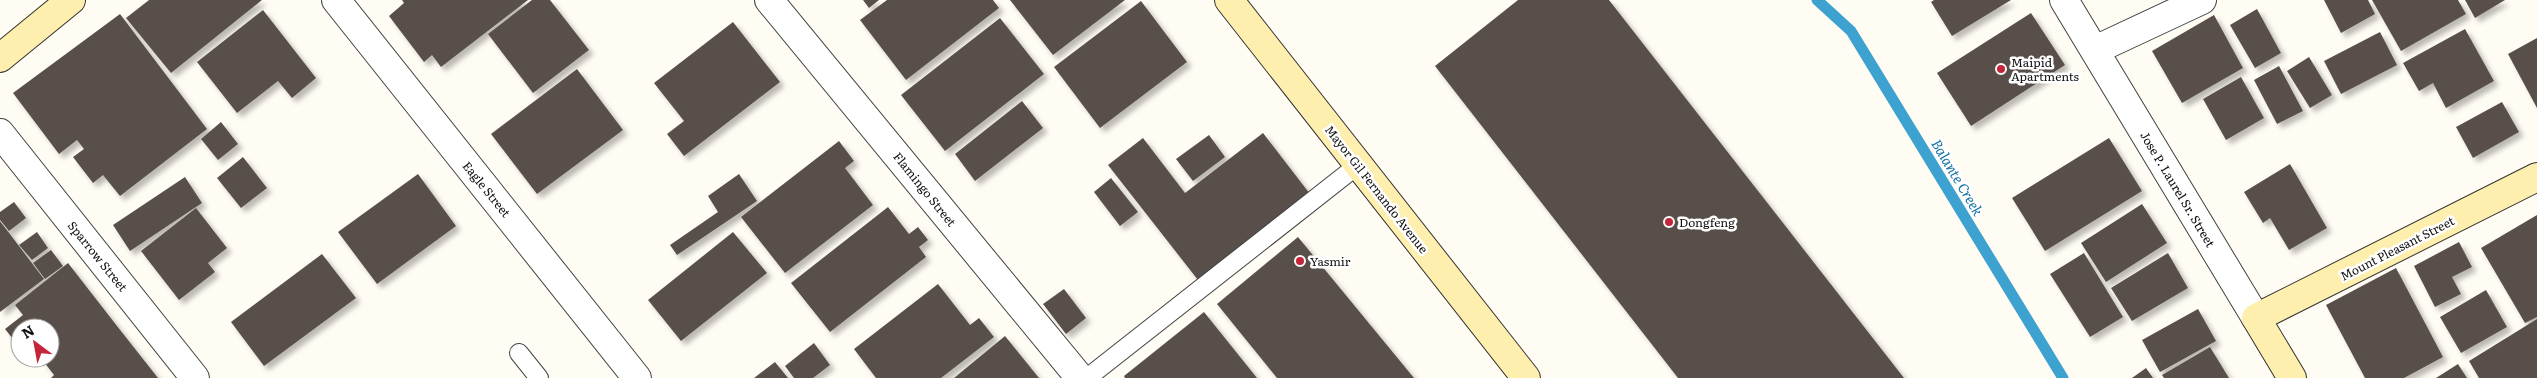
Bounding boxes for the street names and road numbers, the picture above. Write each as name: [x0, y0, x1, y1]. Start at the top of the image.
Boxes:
street label: Mayor Gil Fernando Avenue: [1321, 121, 1433, 257]
street label: Jose P. Laurel Sr. Street: [2136, 128, 2220, 250]
street label: Flamingo Street: [889, 148, 961, 230]
street label: Eagle Street: [459, 157, 515, 221]
street label: Mount Pleasant Street: [2337, 211, 2457, 285]
street label: Sparrow Street: [64, 217, 132, 295]

